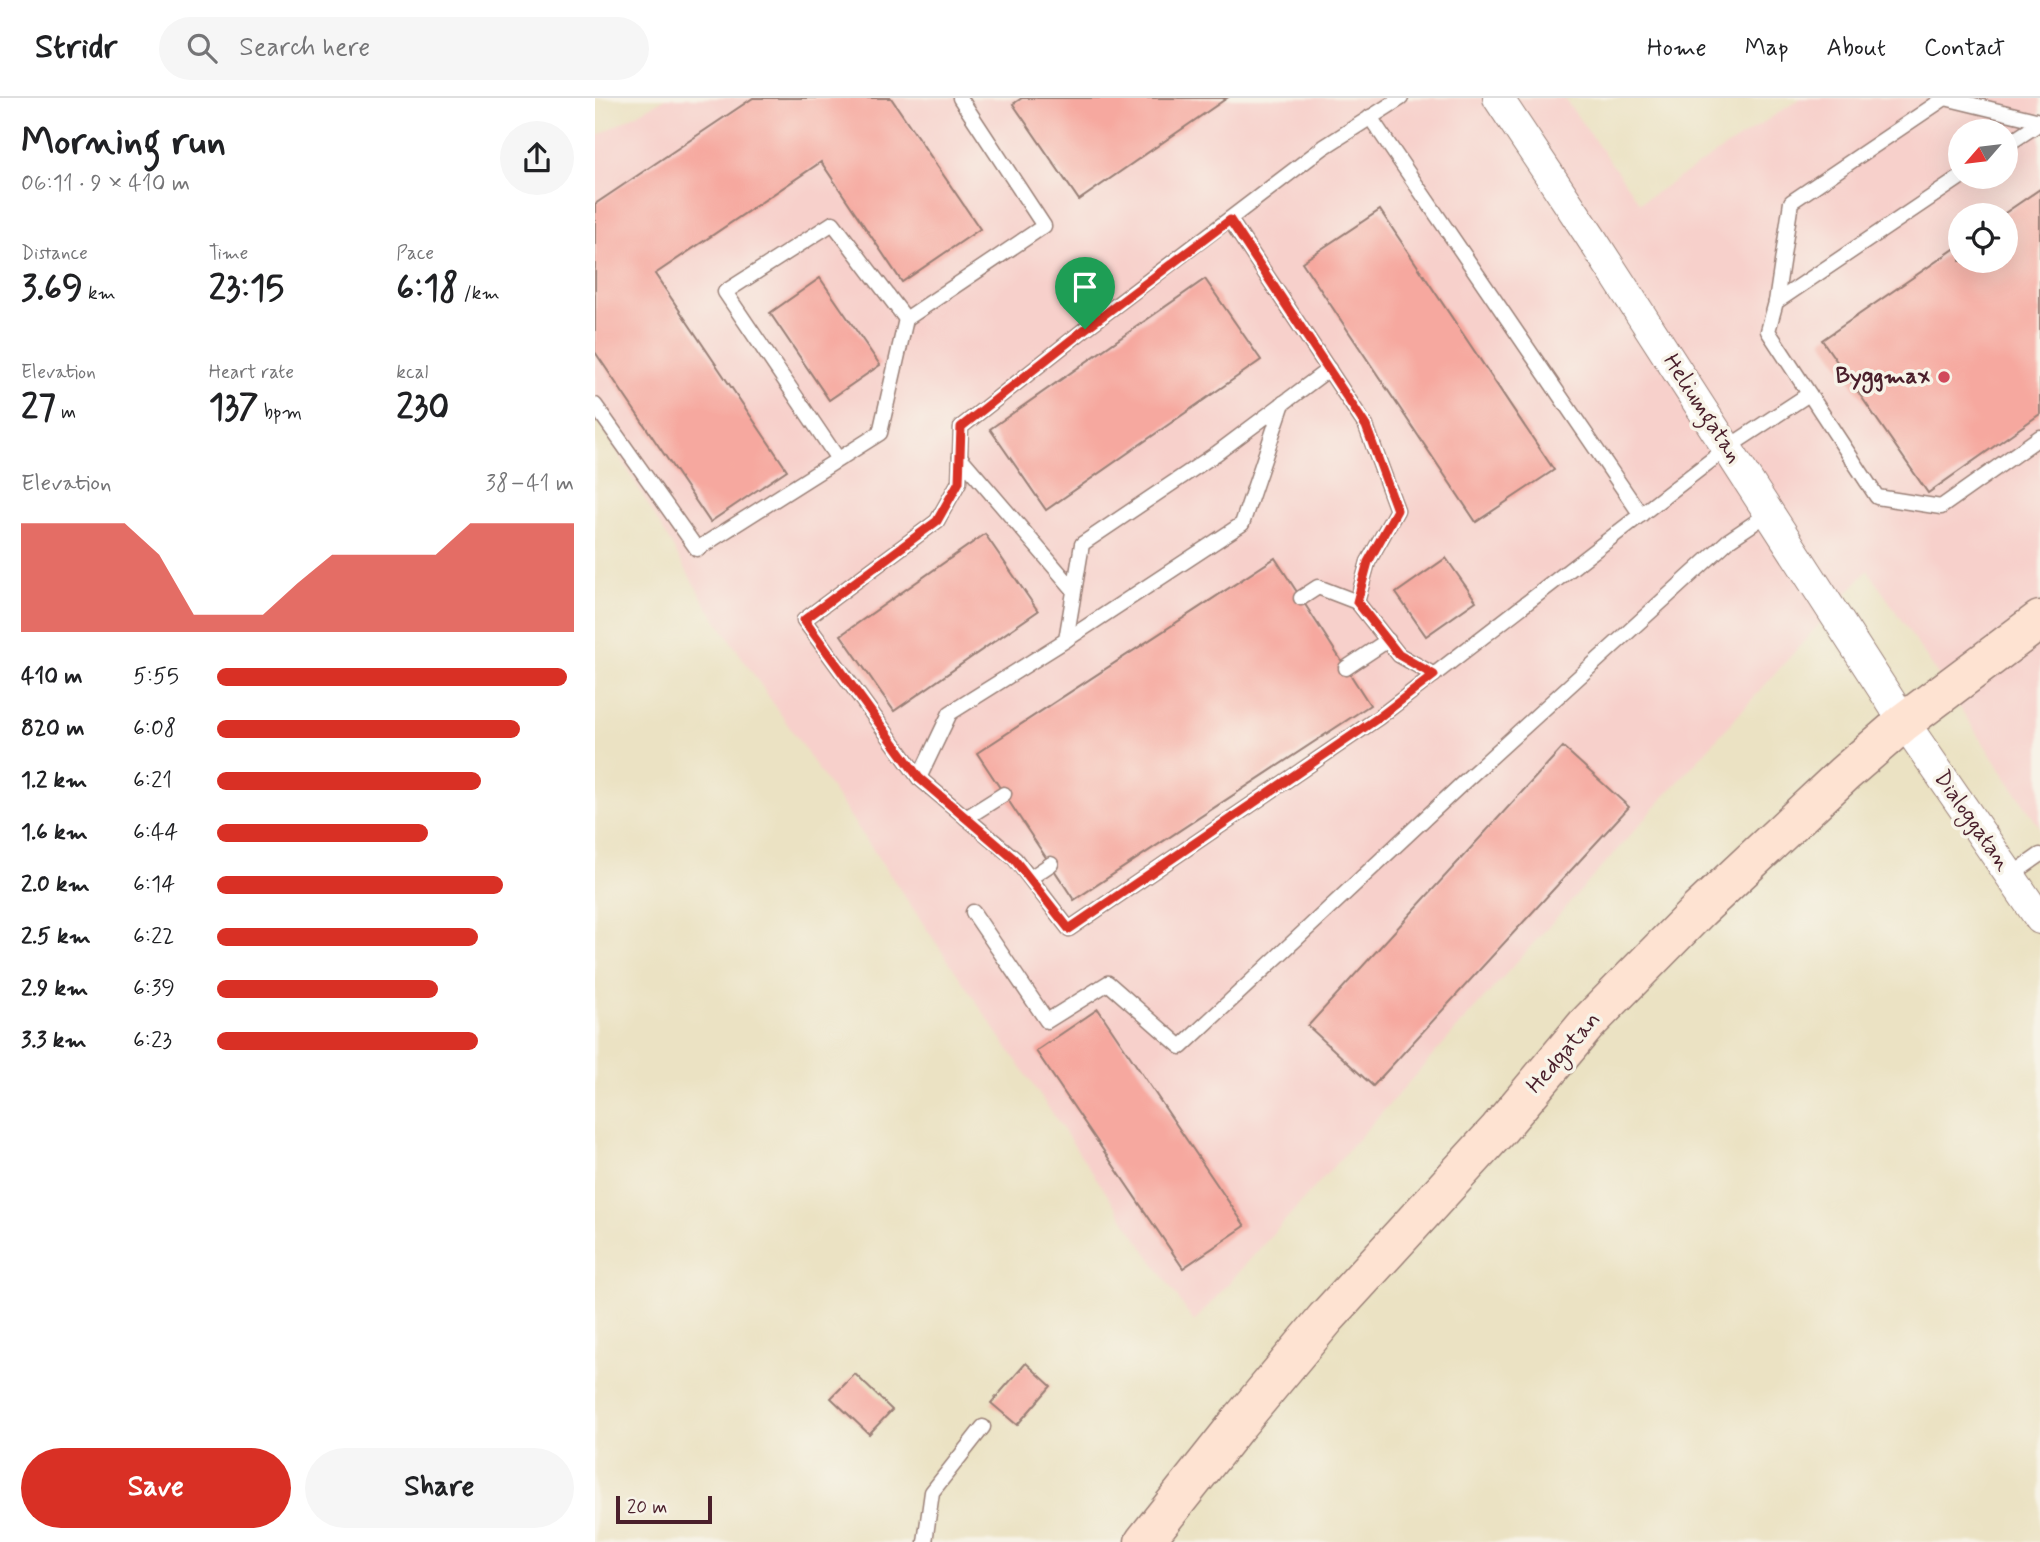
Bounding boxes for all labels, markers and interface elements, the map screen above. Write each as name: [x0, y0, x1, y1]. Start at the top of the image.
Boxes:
search box: [159, 17, 649, 80]
text: Stridr: [35, 26, 117, 70]
icon: search: [183, 29, 221, 67]
text: Search here: [239, 31, 370, 65]
text: Home: [1647, 33, 1707, 64]
text: Map: [1745, 33, 1789, 64]
text: About: [1827, 33, 1886, 64]
text: Contact: [1924, 33, 2005, 64]
text: Morning run: [21, 118, 226, 167]
north arrow: [1948, 119, 2018, 189]
map controls: [1948, 119, 2018, 273]
button: share: [500, 121, 574, 195]
text: 06:11 · 9 × 410 m: [21, 169, 190, 199]
button: locate: [1948, 203, 2018, 273]
text: Distance: [21, 241, 88, 266]
text: Time: [209, 241, 248, 266]
text: Pace: [396, 241, 434, 266]
pin: [1055, 257, 1115, 329]
text: 3.69: [21, 266, 83, 312]
text: 23:15: [209, 266, 284, 312]
text: 6:18: [396, 266, 458, 312]
icon: arrive: [1066, 268, 1104, 306]
text: km: [83, 281, 116, 306]
text: /km: [458, 281, 500, 306]
street label: Heliumgatan: [1654, 349, 1749, 471]
text: Elevation: [21, 360, 96, 385]
text: Heart rate: [209, 360, 294, 385]
text: kcal: [396, 360, 428, 385]
place label: Byggmax: [1835, 362, 1930, 394]
marker: Byggmax: [1936, 369, 1952, 385]
text: 27: [21, 385, 56, 431]
text: 137: [209, 385, 259, 431]
text: 230: [396, 385, 449, 431]
text: m: [56, 400, 76, 425]
text: bpm: [259, 400, 302, 425]
text: Elevation: [21, 469, 112, 499]
text: 38–41 m: [485, 469, 574, 499]
text: 410 m: [21, 662, 83, 692]
text: 5:55: [133, 662, 179, 692]
text: 820 m: [21, 714, 84, 744]
text: 6:08: [133, 714, 176, 744]
street label: Dialoggatan: [1925, 765, 2018, 878]
text: 1.2 km: [21, 766, 87, 796]
text: 6:21: [133, 766, 172, 796]
text: 1.6 km: [21, 818, 88, 848]
text: 6:44: [133, 818, 178, 848]
text: 2.0 km: [21, 870, 90, 900]
text: 6:14: [133, 870, 175, 900]
text: 2.5 km: [21, 922, 91, 952]
text: 6:22: [133, 922, 174, 952]
text: 2.9 km: [21, 974, 88, 1004]
text: 6:39: [133, 974, 175, 1004]
street label: Hedgatan: [1520, 1006, 1609, 1102]
text: 3.3 km: [21, 1026, 86, 1056]
text: 6:23: [133, 1026, 172, 1056]
button: Save: [21, 1448, 291, 1528]
button: Share: [305, 1448, 574, 1528]
scale bar: [616, 1493, 712, 1525]
text: 20 m: [627, 1495, 667, 1520]

